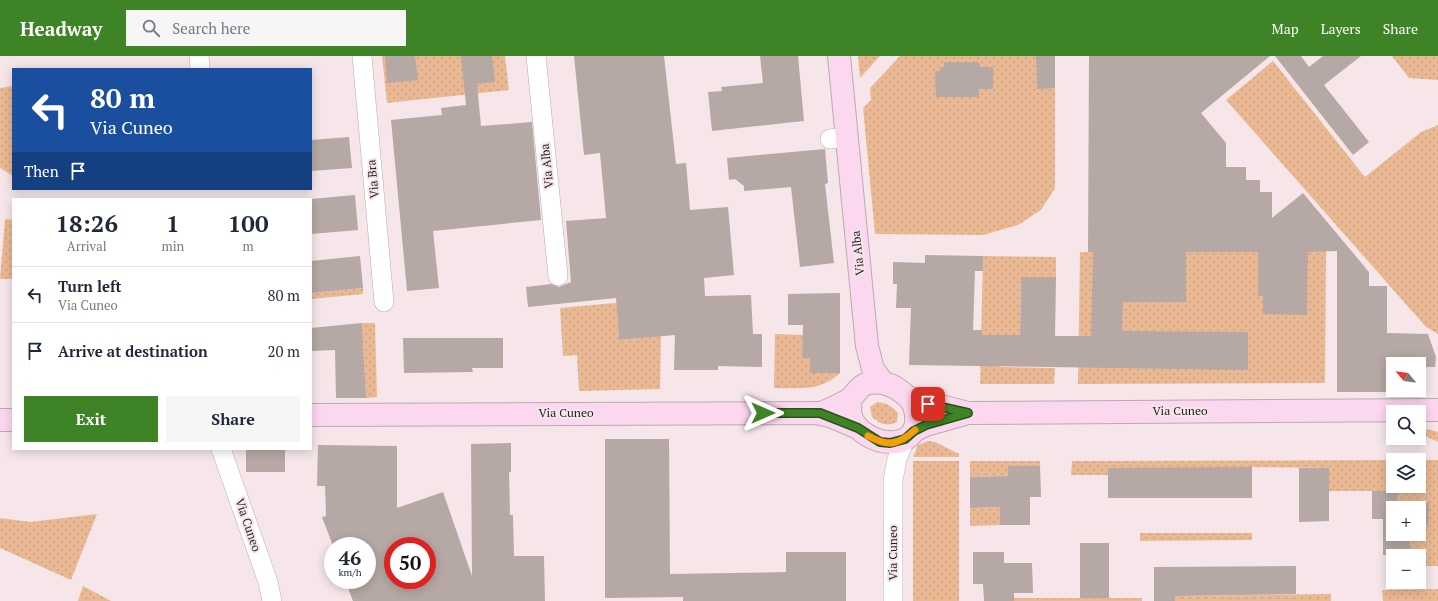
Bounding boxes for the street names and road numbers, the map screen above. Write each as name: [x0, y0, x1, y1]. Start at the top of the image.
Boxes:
street label: Via Alba: [537, 143, 556, 189]
street label: Via Bra: [363, 159, 382, 199]
street label: Via Alba: [848, 230, 867, 276]
street label: Via Cuneo: [1152, 403, 1208, 418]
street label: Via Cuneo: [538, 405, 594, 420]
street label: Via Cuneo: [232, 496, 265, 554]
street label: Via Cuneo: [885, 525, 900, 581]

